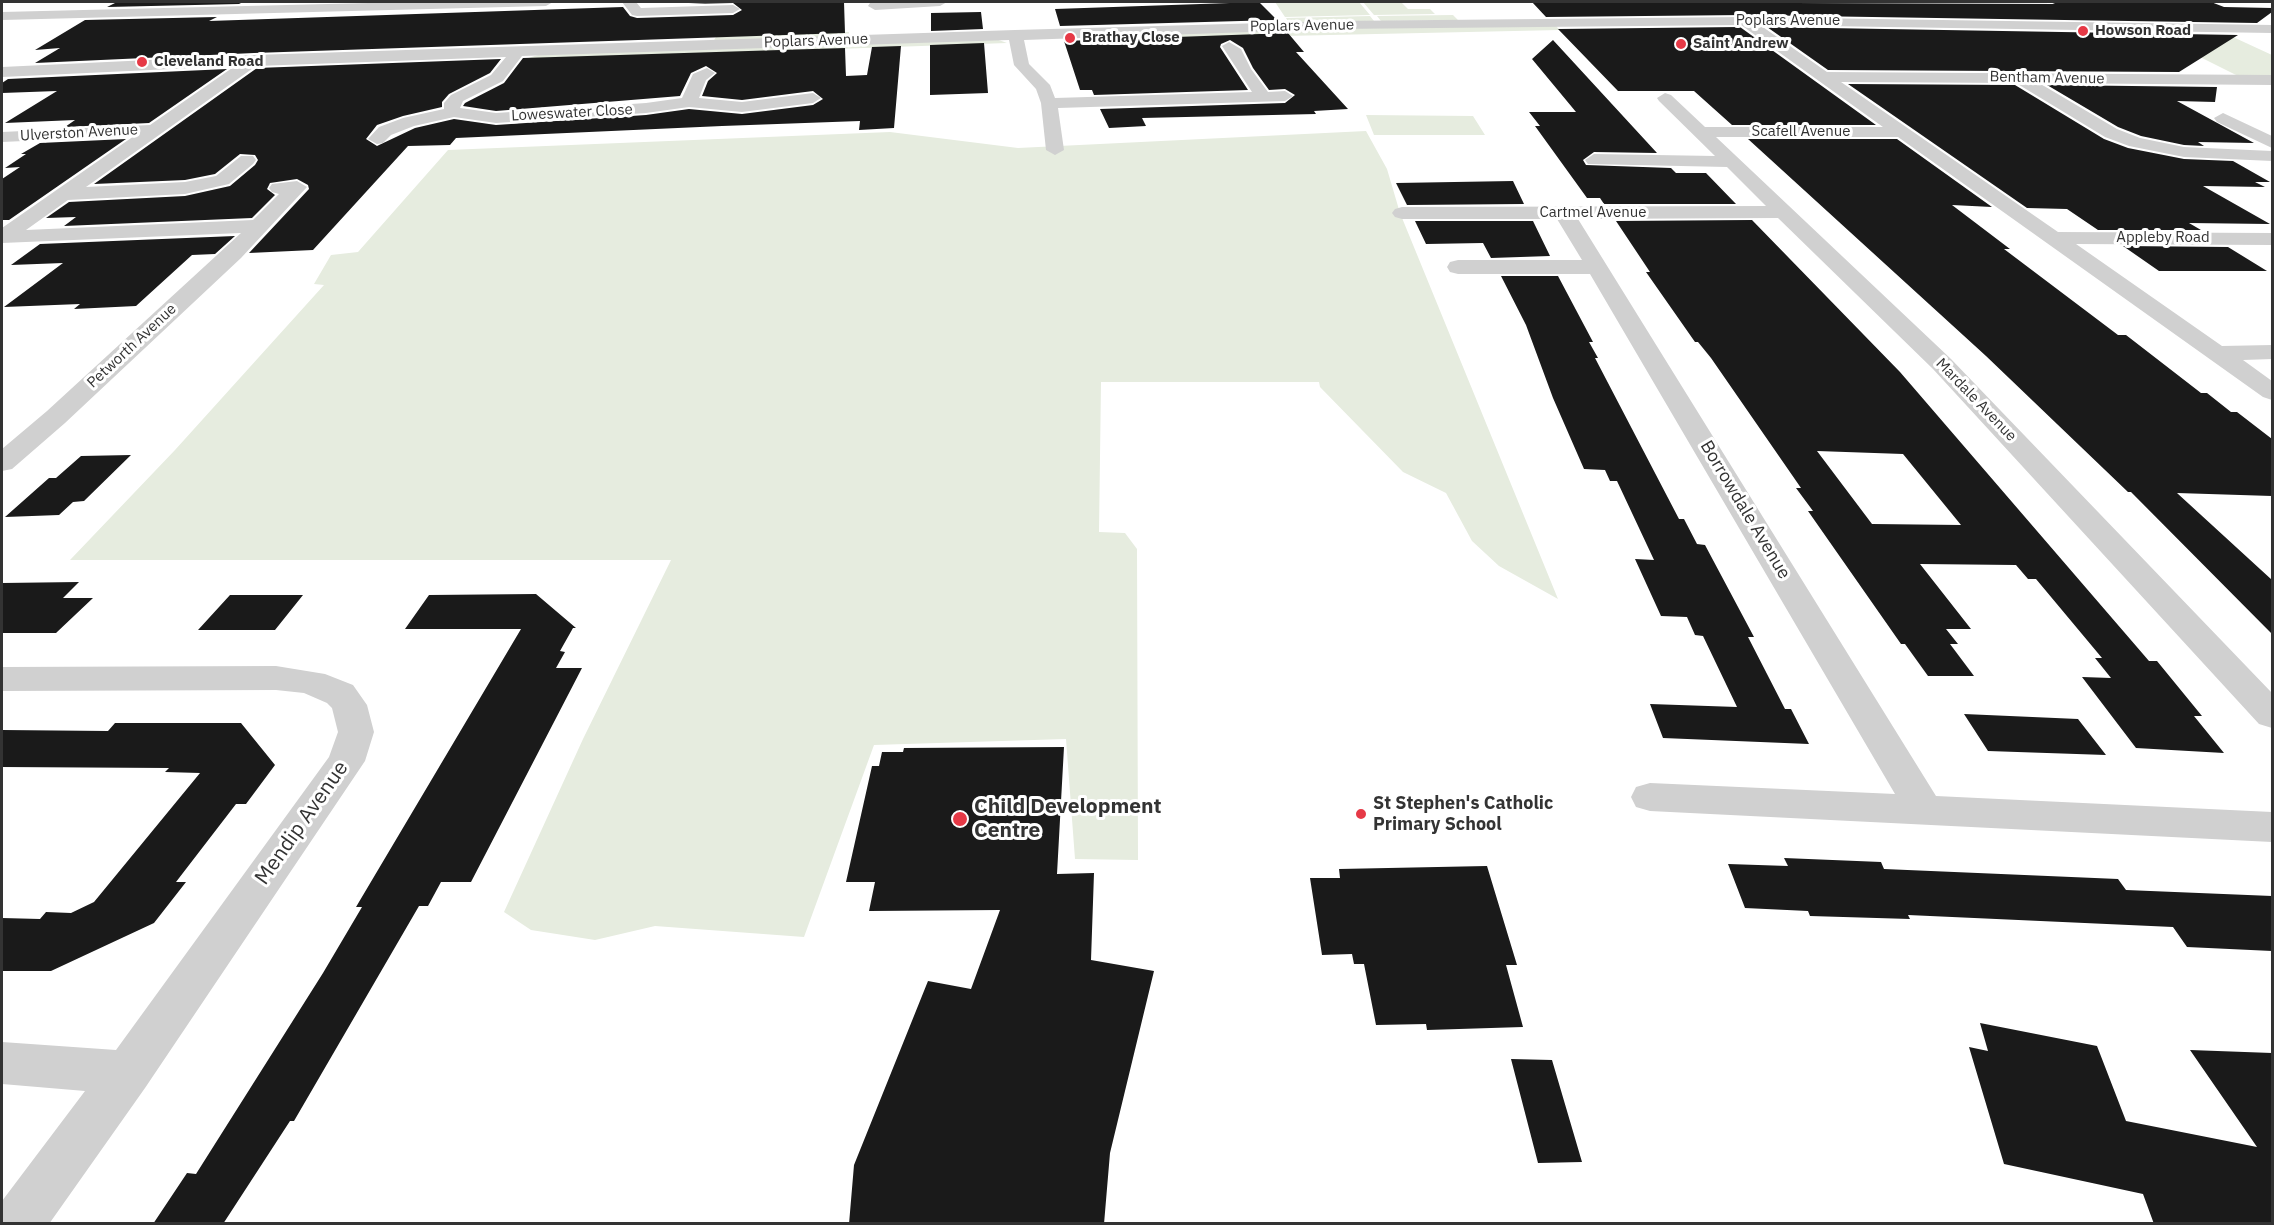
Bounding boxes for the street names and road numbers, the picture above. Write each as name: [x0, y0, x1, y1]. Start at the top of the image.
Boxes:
street label: Poplars Avenue: [1736, 12, 1840, 30]
street label: Poplars Avenue: [1250, 16, 1354, 36]
street label: Poplars Avenue: [764, 30, 868, 52]
street label: Bentham Avenue: [1989, 68, 2105, 88]
street label: Loweswater Close: [511, 101, 633, 125]
street label: Ulverston Avenue: [20, 121, 138, 145]
street label: Scafell Avenue: [1751, 123, 1851, 141]
street label: Cartmel Avenue: [1539, 204, 1647, 222]
street label: Appleby Road: [2116, 229, 2210, 247]
street label: Petworth Avenue: [84, 300, 180, 392]
street label: Mardale Avenue: [1932, 355, 2020, 445]
street label: Borrowdale Avenue: [1695, 437, 1795, 583]
street label: Mendip Avenue: [250, 756, 354, 890]

